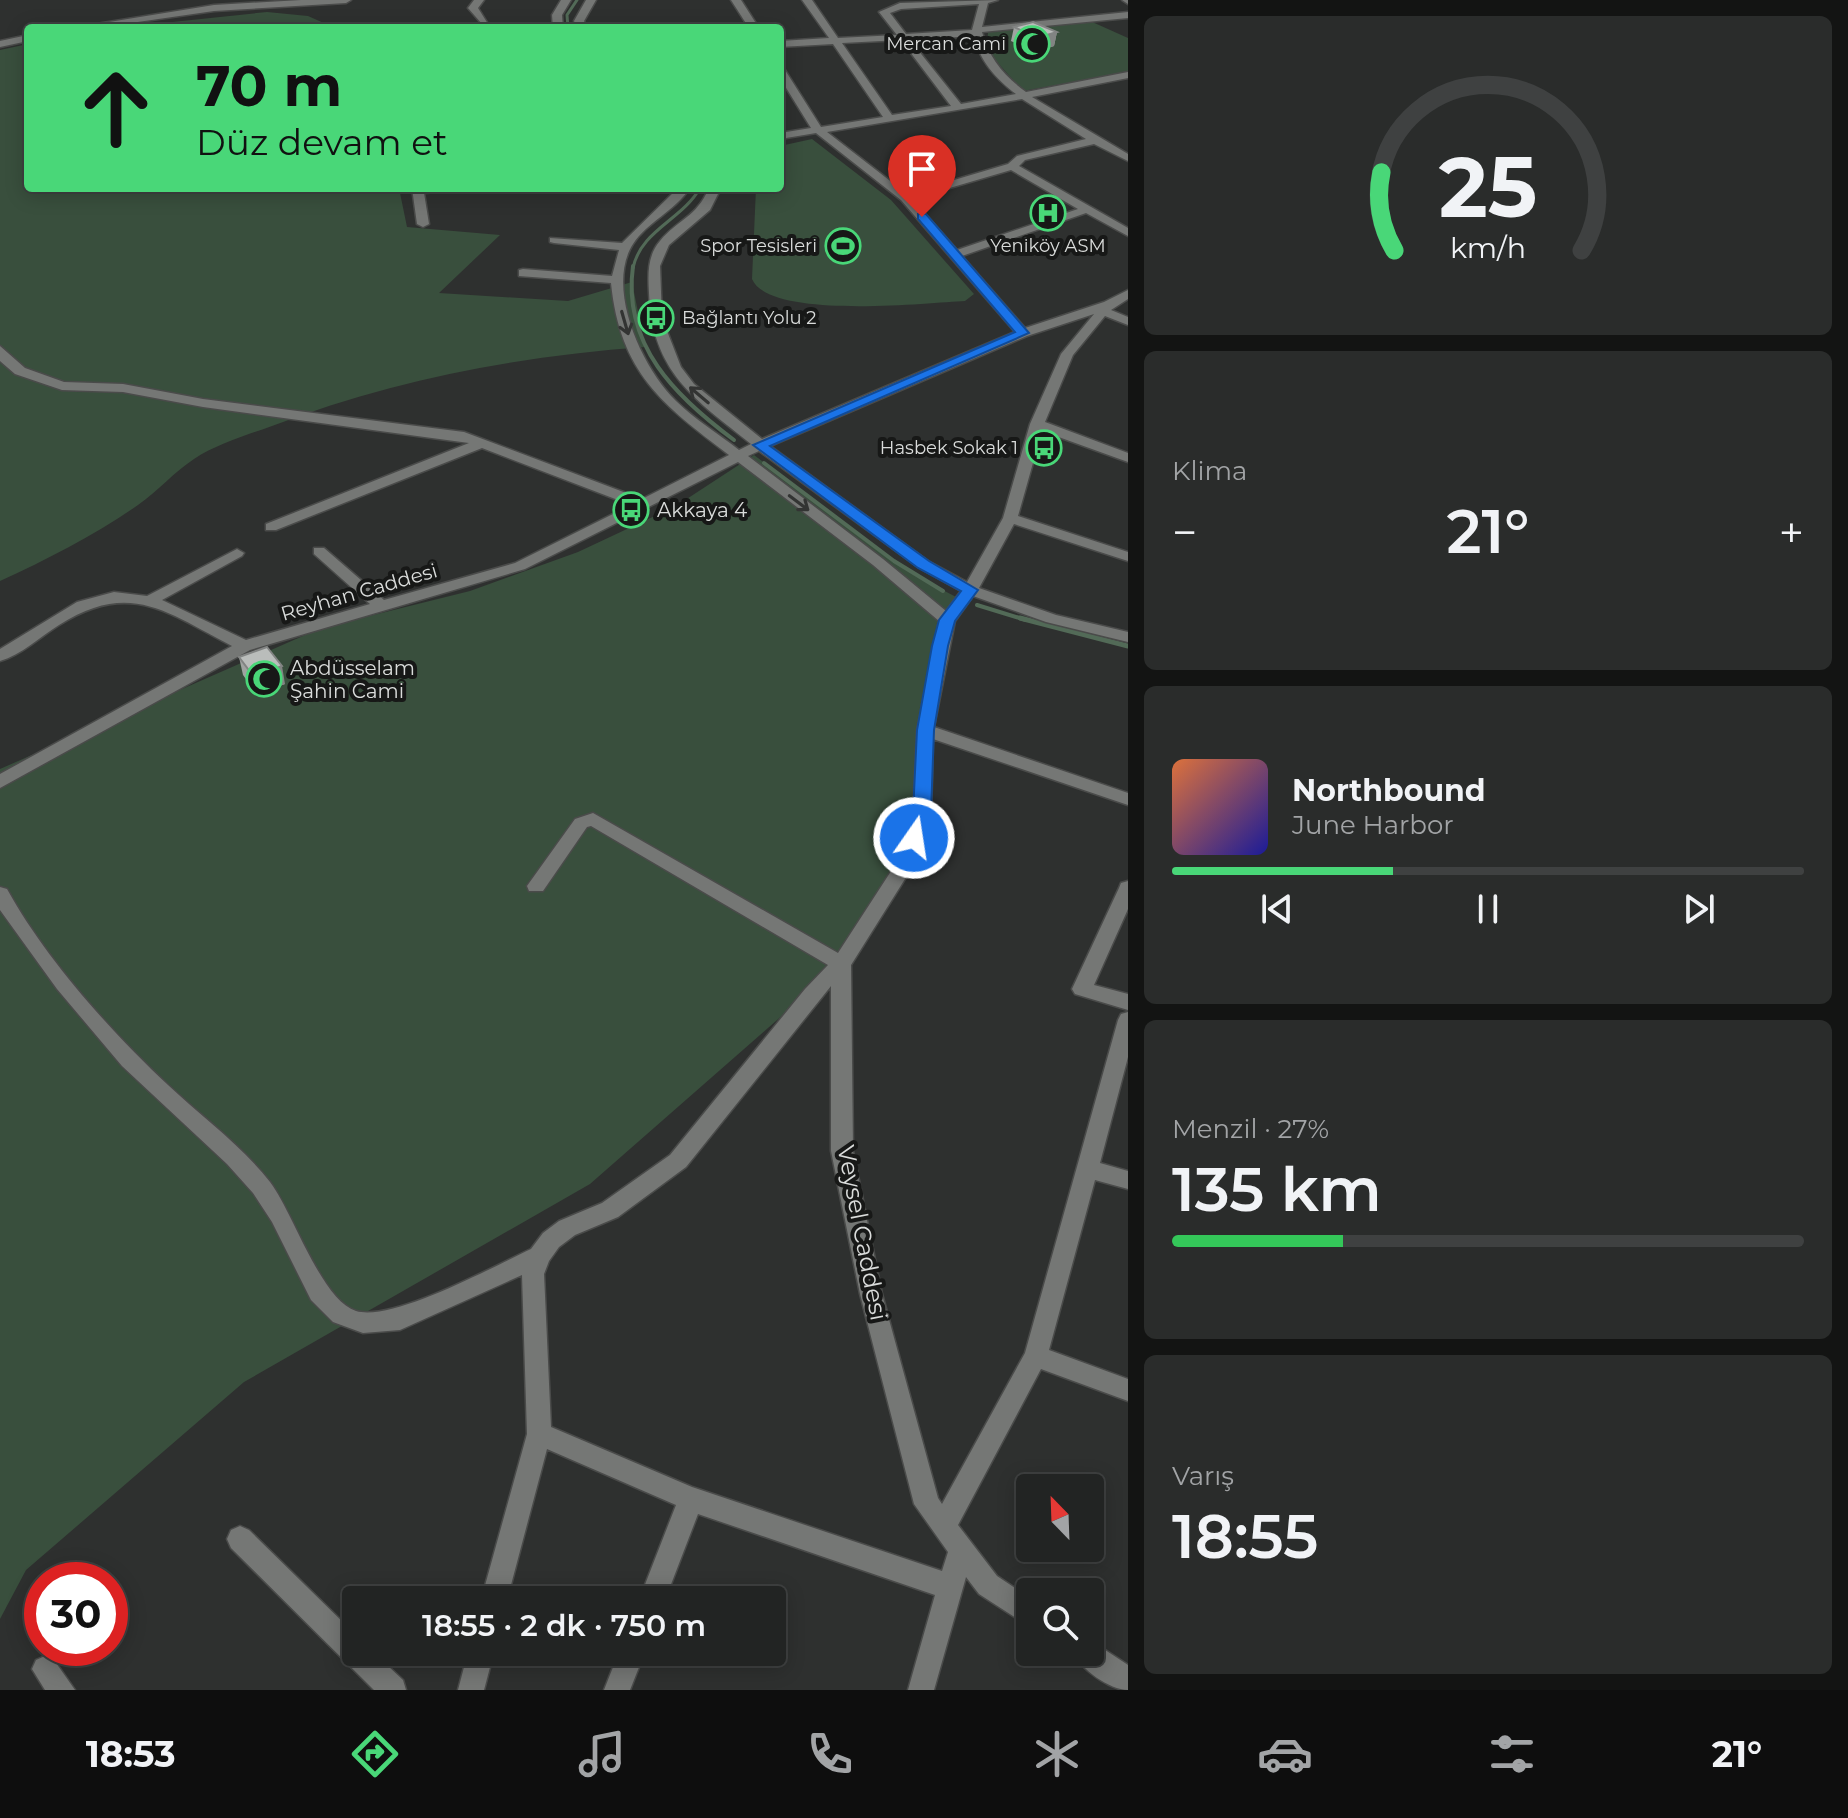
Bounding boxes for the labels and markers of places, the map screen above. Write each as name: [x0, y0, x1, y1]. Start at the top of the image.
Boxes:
mosque icon: Mercan Cami: [1013, 25, 1051, 63]
place label: Mercan Cami: [886, 33, 1006, 55]
pin: [888, 135, 956, 217]
hospital icon: Yeniköy ASM: [1029, 194, 1067, 232]
sports icon: Spor Tesisleri: [824, 227, 862, 265]
place label: Spor Tesisleri: [700, 235, 817, 257]
place label: Yeniköy ASM: [990, 235, 1106, 257]
bus stop icon: Bağlantı Yolu 2: [637, 299, 675, 337]
place label: Bağlantı Yolu 2: [682, 307, 817, 329]
bus stop icon: Hasbek Sokak 1: [1025, 429, 1063, 467]
place label: Hasbek Sokak 1: [880, 437, 1018, 459]
bus stop icon: Akkaya 4: [612, 491, 650, 529]
place label: Akkaya 4: [657, 498, 747, 522]
place label: Abdüsselam Şahin Cami: [290, 656, 415, 703]
mosque icon: Abdüsselam Şahin Cami: [245, 660, 283, 698]

